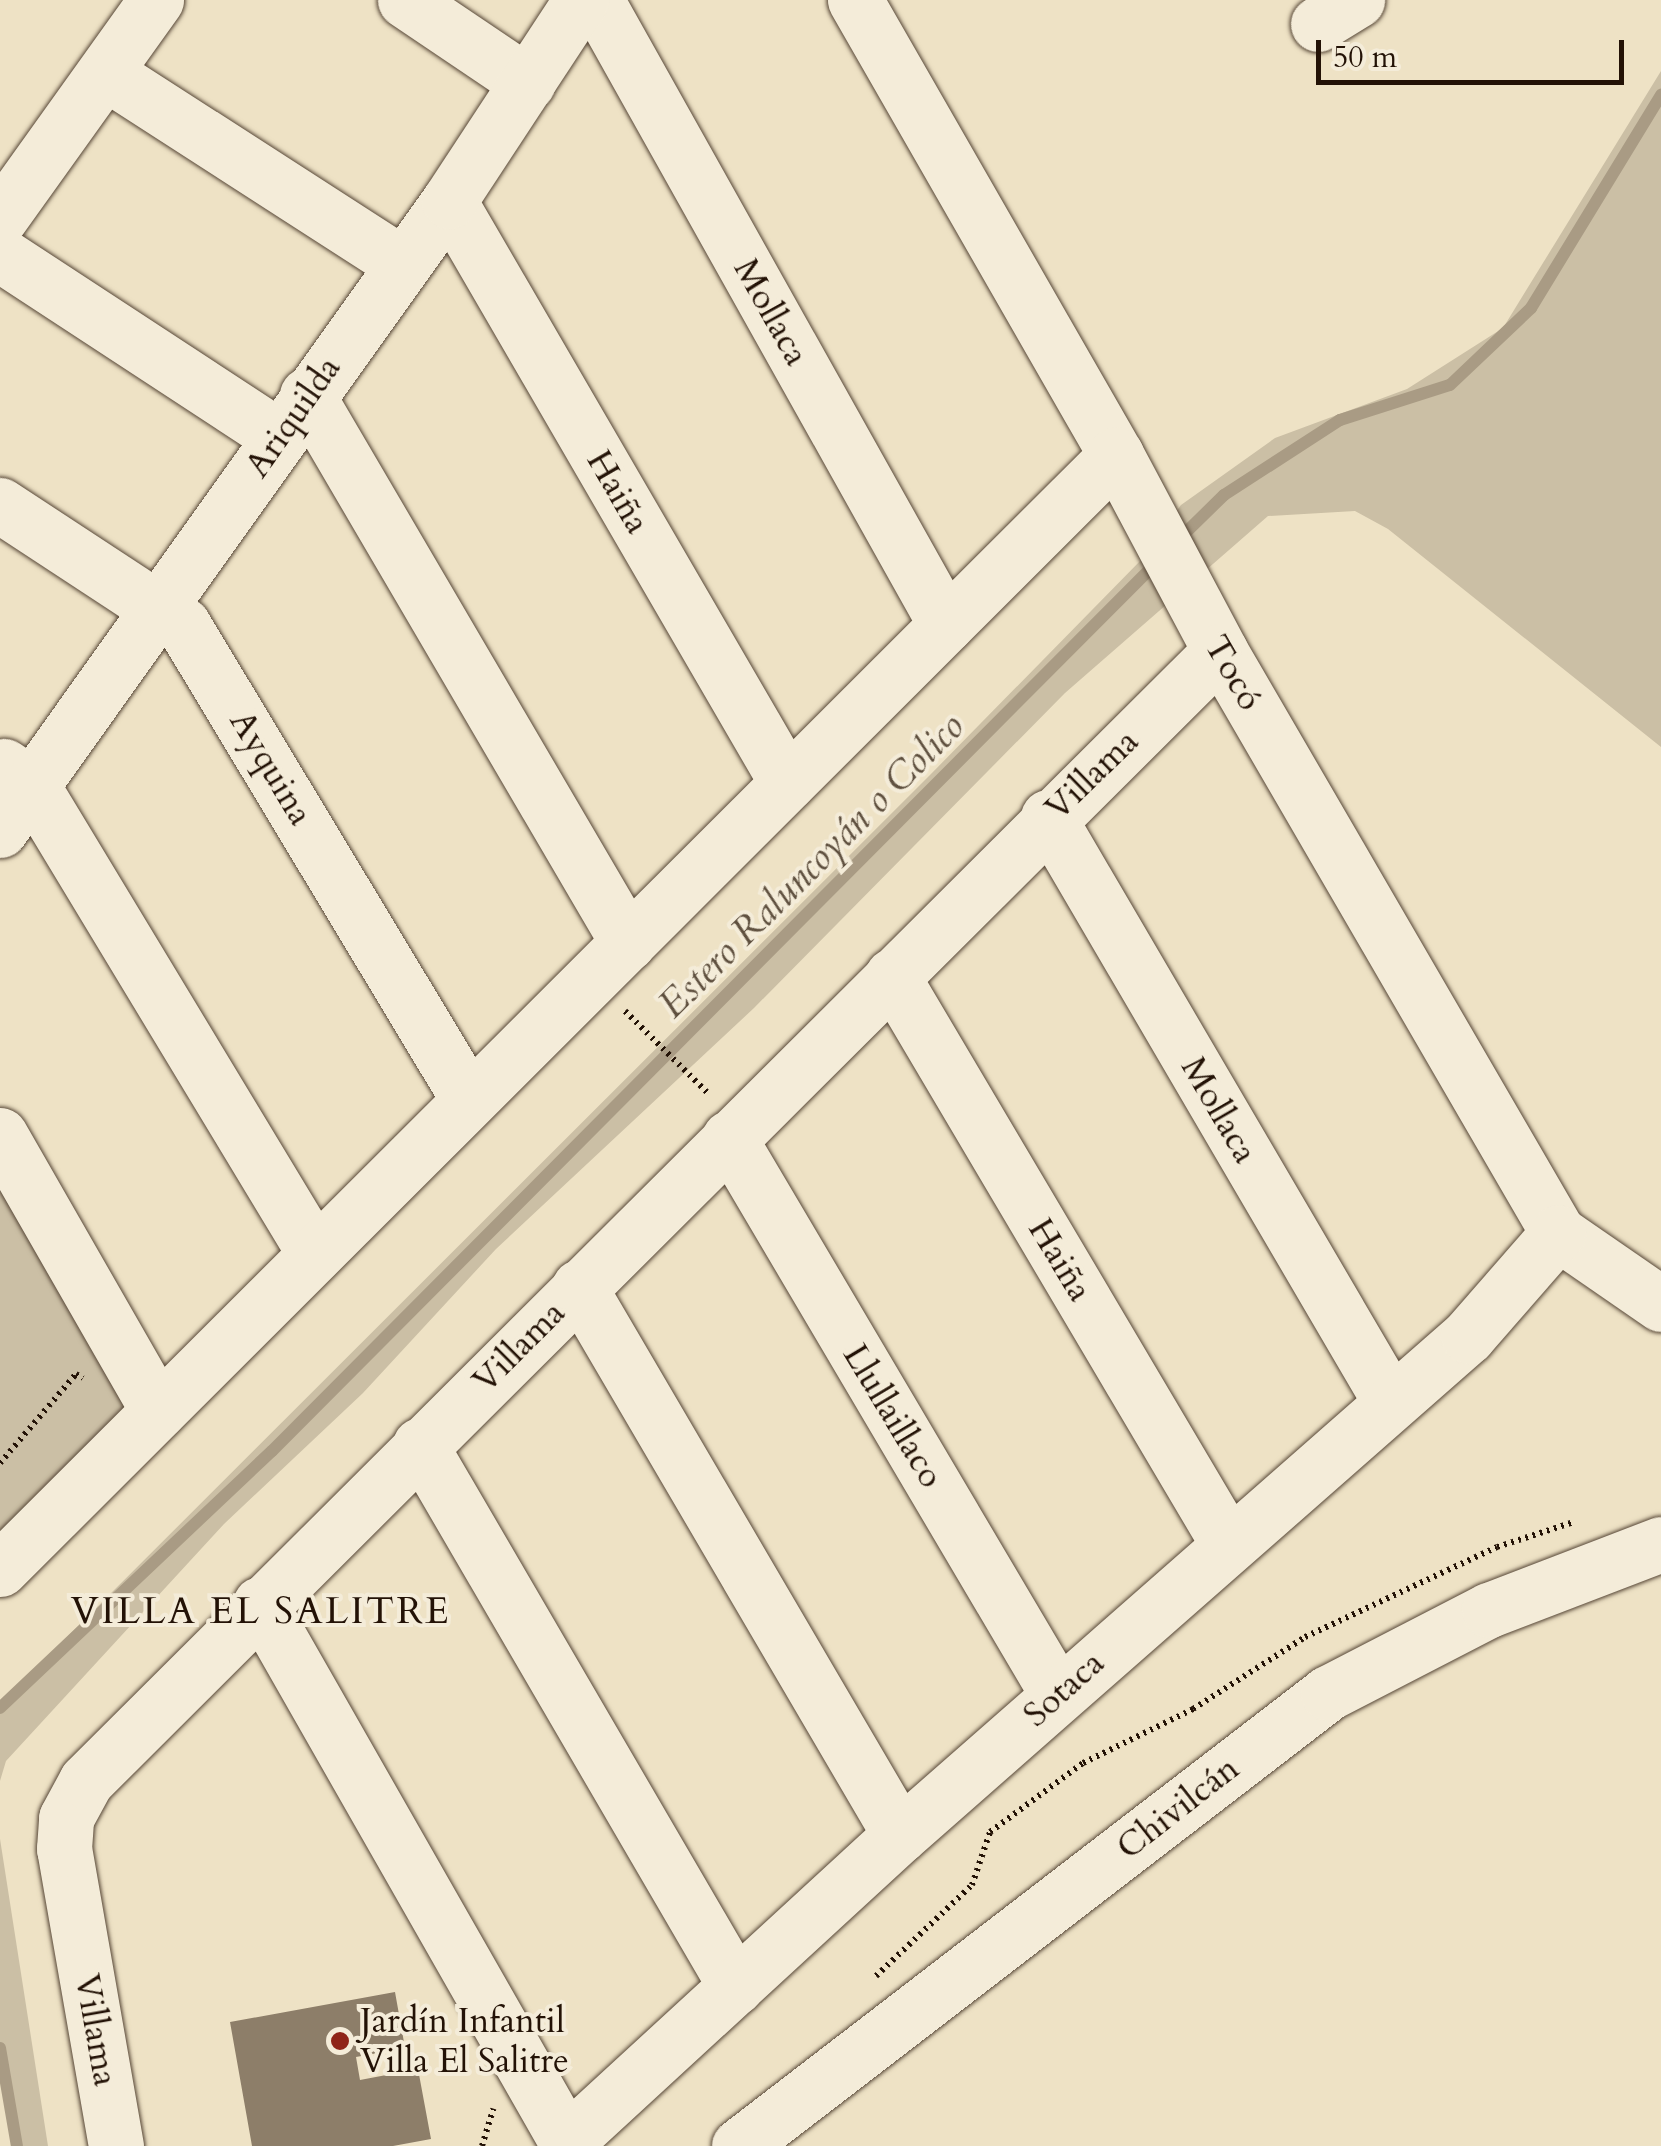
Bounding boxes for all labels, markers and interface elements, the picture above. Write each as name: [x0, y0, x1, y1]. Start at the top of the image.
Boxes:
scale bar: [1321, 20, 1628, 82]
text: 50 m: [1333, 37, 1397, 78]
street label: Mollaca: [725, 251, 817, 373]
street label: Ariquilda: [236, 348, 350, 486]
street label: Haiña: [578, 443, 658, 541]
street label: Tocó: [1195, 628, 1271, 718]
street label: Ayquina: [221, 703, 321, 833]
water label: Estero Raluncoyán o Colico: [650, 704, 974, 1028]
street label: Villama: [1037, 721, 1147, 829]
street label: Mollaca: [1172, 1049, 1266, 1171]
street label: Haiña: [1019, 1211, 1101, 1309]
street label: Villama: [464, 1292, 574, 1402]
street label: Llullaillaco: [834, 1337, 952, 1495]
district label: VILLA EL SALITRE: [71, 1589, 451, 1635]
street label: Sotaca: [1015, 1642, 1113, 1736]
street label: Chivilcán: [1109, 1747, 1247, 1869]
street label: Villama: [65, 1971, 127, 2089]
place label: Jardín Infantil Villa El Salitre: [360, 2000, 569, 2082]
marker: Jardín Infantil Villa El Salitre: [329, 2030, 351, 2052]

